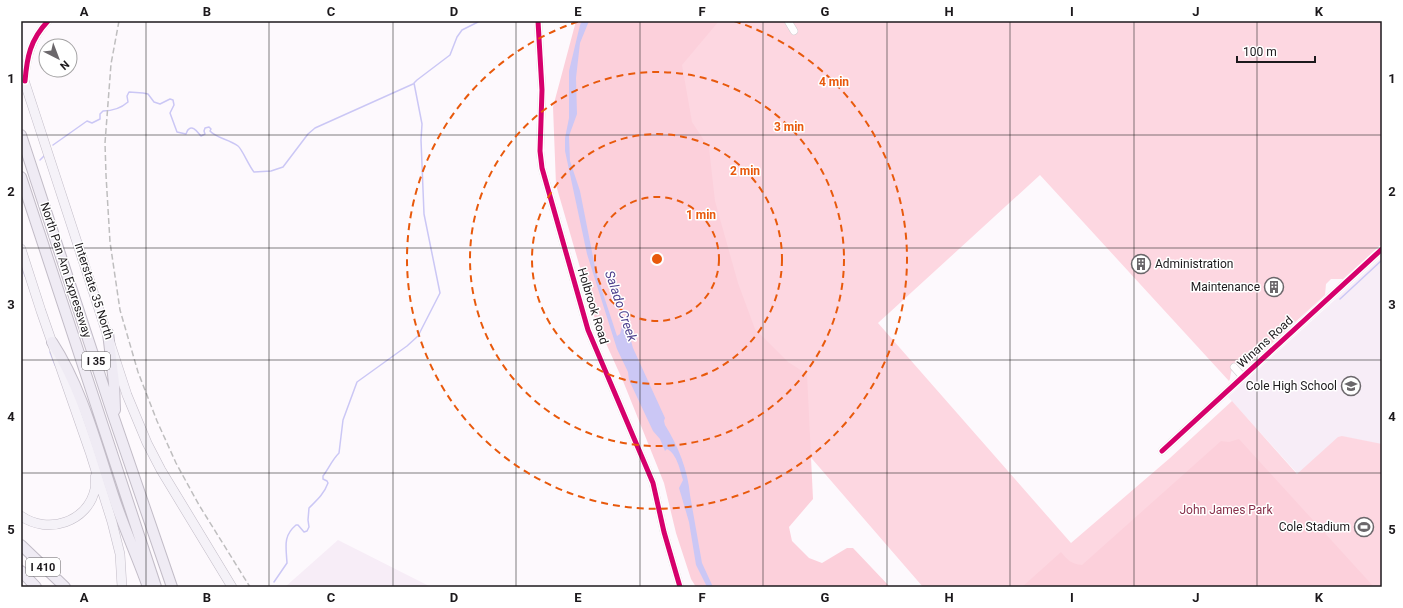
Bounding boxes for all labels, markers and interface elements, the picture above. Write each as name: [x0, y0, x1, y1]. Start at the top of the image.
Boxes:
text: A: [80, 4, 89, 19]
text: B: [203, 4, 211, 19]
text: C: [327, 4, 336, 19]
text: D: [450, 4, 458, 19]
text: E: [574, 4, 582, 19]
text: F: [698, 4, 706, 19]
text: G: [821, 4, 830, 19]
text: H: [944, 4, 954, 19]
text: I: [1070, 4, 1074, 19]
text: J: [1192, 4, 1200, 19]
text: K: [1315, 4, 1324, 19]
north arrow: [38, 38, 78, 78]
scale bar: [1237, 38, 1315, 64]
text: 100 m: [1243, 45, 1277, 59]
text: N: [57, 58, 72, 73]
text: 1: [7, 71, 15, 86]
text: 1: [1388, 71, 1396, 86]
text: 4 min: [819, 75, 849, 89]
text: 3 min: [774, 120, 804, 134]
text: 2 min: [730, 164, 760, 178]
text: 2: [7, 184, 15, 199]
text: 2: [1388, 184, 1396, 199]
street label: North Pan Am Expressway: [37, 201, 95, 340]
text: 1 min: [686, 208, 716, 222]
street label: Interstate 35 North: [72, 241, 116, 341]
centre of rings: [650, 252, 664, 266]
building icon: Administration: [1130, 253, 1152, 275]
place label: Administration: [1155, 257, 1233, 271]
street label: Holbrook Road: [575, 266, 611, 346]
water label: Salado Creek: [602, 269, 640, 344]
building icon: Maintenance: [1263, 276, 1285, 298]
place label: Maintenance: [1191, 280, 1260, 294]
text: 3: [7, 297, 15, 312]
text: 3: [1388, 297, 1396, 312]
street label: Winans Road: [1234, 313, 1296, 371]
road number: I 35: [82, 352, 110, 370]
school or university icon: Cole High School: [1340, 375, 1362, 397]
place label: Cole High School: [1246, 379, 1337, 393]
text: 4: [7, 409, 15, 424]
text: 4: [1388, 409, 1396, 424]
park label: John James Park: [1179, 503, 1273, 517]
sports icon: Cole Stadium: [1353, 516, 1375, 538]
place label: Cole Stadium: [1279, 520, 1350, 534]
text: 5: [7, 522, 15, 537]
text: 5: [1388, 522, 1396, 537]
road number: I 410: [26, 558, 60, 576]
text: A: [80, 590, 89, 605]
text: B: [203, 590, 211, 605]
text: C: [327, 590, 336, 605]
text: D: [450, 590, 458, 605]
text: E: [574, 590, 582, 605]
text: F: [698, 590, 706, 605]
text: G: [821, 590, 830, 605]
text: H: [944, 590, 954, 605]
text: I: [1070, 590, 1074, 605]
text: J: [1192, 590, 1200, 605]
text: K: [1315, 590, 1324, 605]

